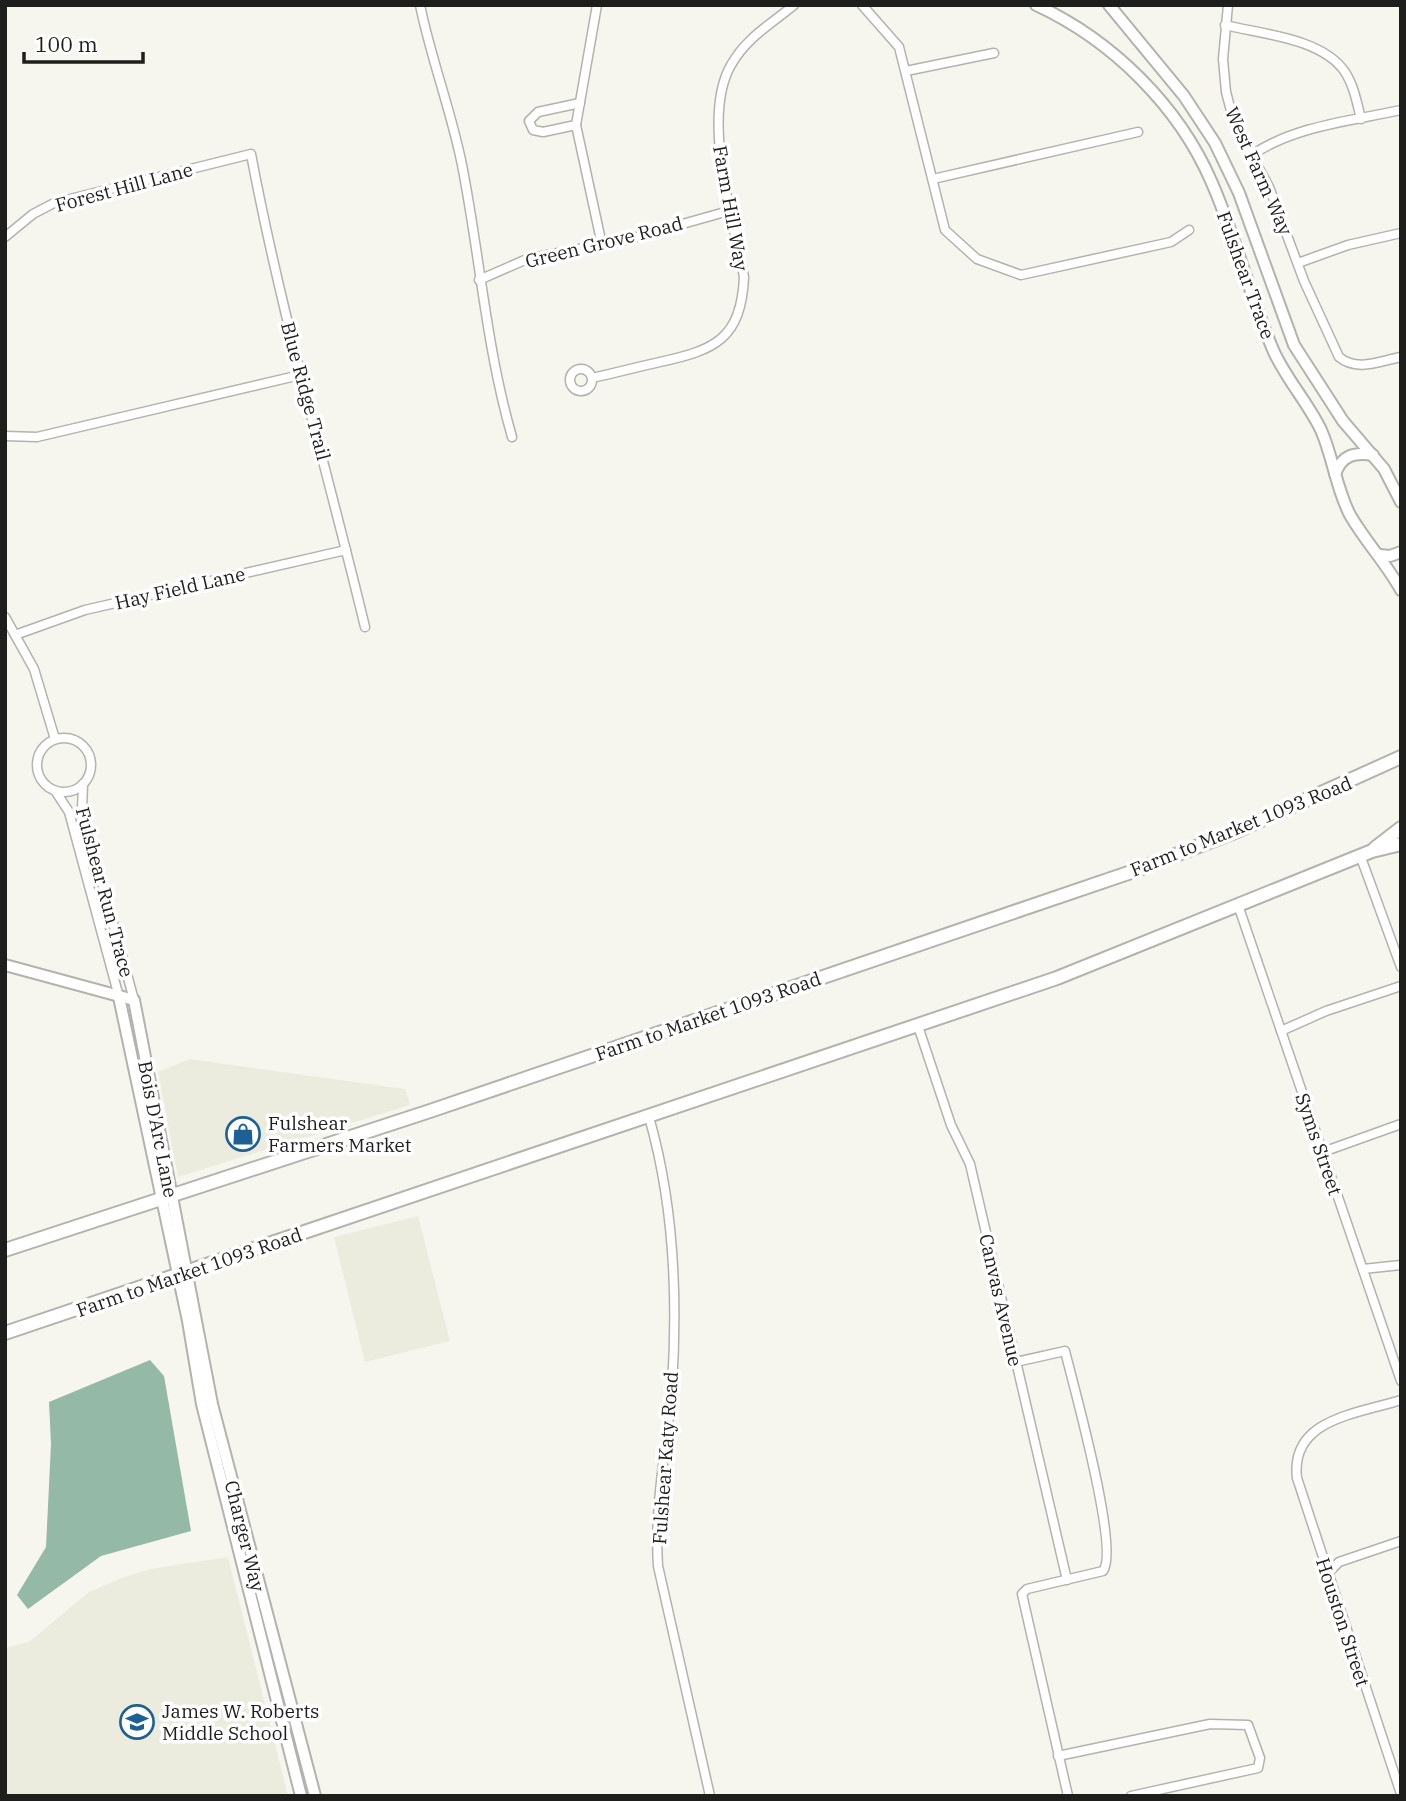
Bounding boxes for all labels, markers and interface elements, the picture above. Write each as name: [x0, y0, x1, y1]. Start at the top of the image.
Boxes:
scale bar: [24, 21, 144, 65]
text: 100 m: [35, 30, 98, 58]
street label: West Farm Way: [1220, 103, 1298, 240]
street label: Farm Hill Way: [708, 143, 754, 273]
street label: Forest Hill Lane: [53, 157, 195, 217]
street label: Fulshear Trace: [1212, 208, 1280, 342]
street label: Green Grove Road: [523, 211, 685, 273]
street label: Blue Ridge Trail: [276, 319, 336, 463]
street label: Hay Field Lane: [113, 561, 247, 615]
street label: Farm to Market 1093 Road: [1127, 770, 1355, 882]
street label: Fulshear Run Trace: [71, 804, 139, 980]
street label: Farm to Market 1093 Road: [592, 966, 824, 1066]
street label: Bois D'Arc Lane: [133, 1059, 183, 1199]
street label: Syms Street: [1290, 1090, 1348, 1199]
place label: Fulshear Farmers Market: [268, 1111, 412, 1157]
shop icon: Fulshear Farmers Market: [224, 1115, 262, 1153]
street label: Farm to Market 1093 Road: [73, 1222, 305, 1322]
street label: Canvas Avenue: [974, 1231, 1028, 1369]
street label: Fulshear Katy Road: [647, 1371, 683, 1545]
street label: Charger Way: [220, 1478, 271, 1595]
street label: Houston Street: [1311, 1555, 1375, 1690]
place label: James W. Roberts Middle School: [162, 1699, 319, 1745]
school or university icon: James W. Roberts Middle School: [118, 1703, 156, 1741]

